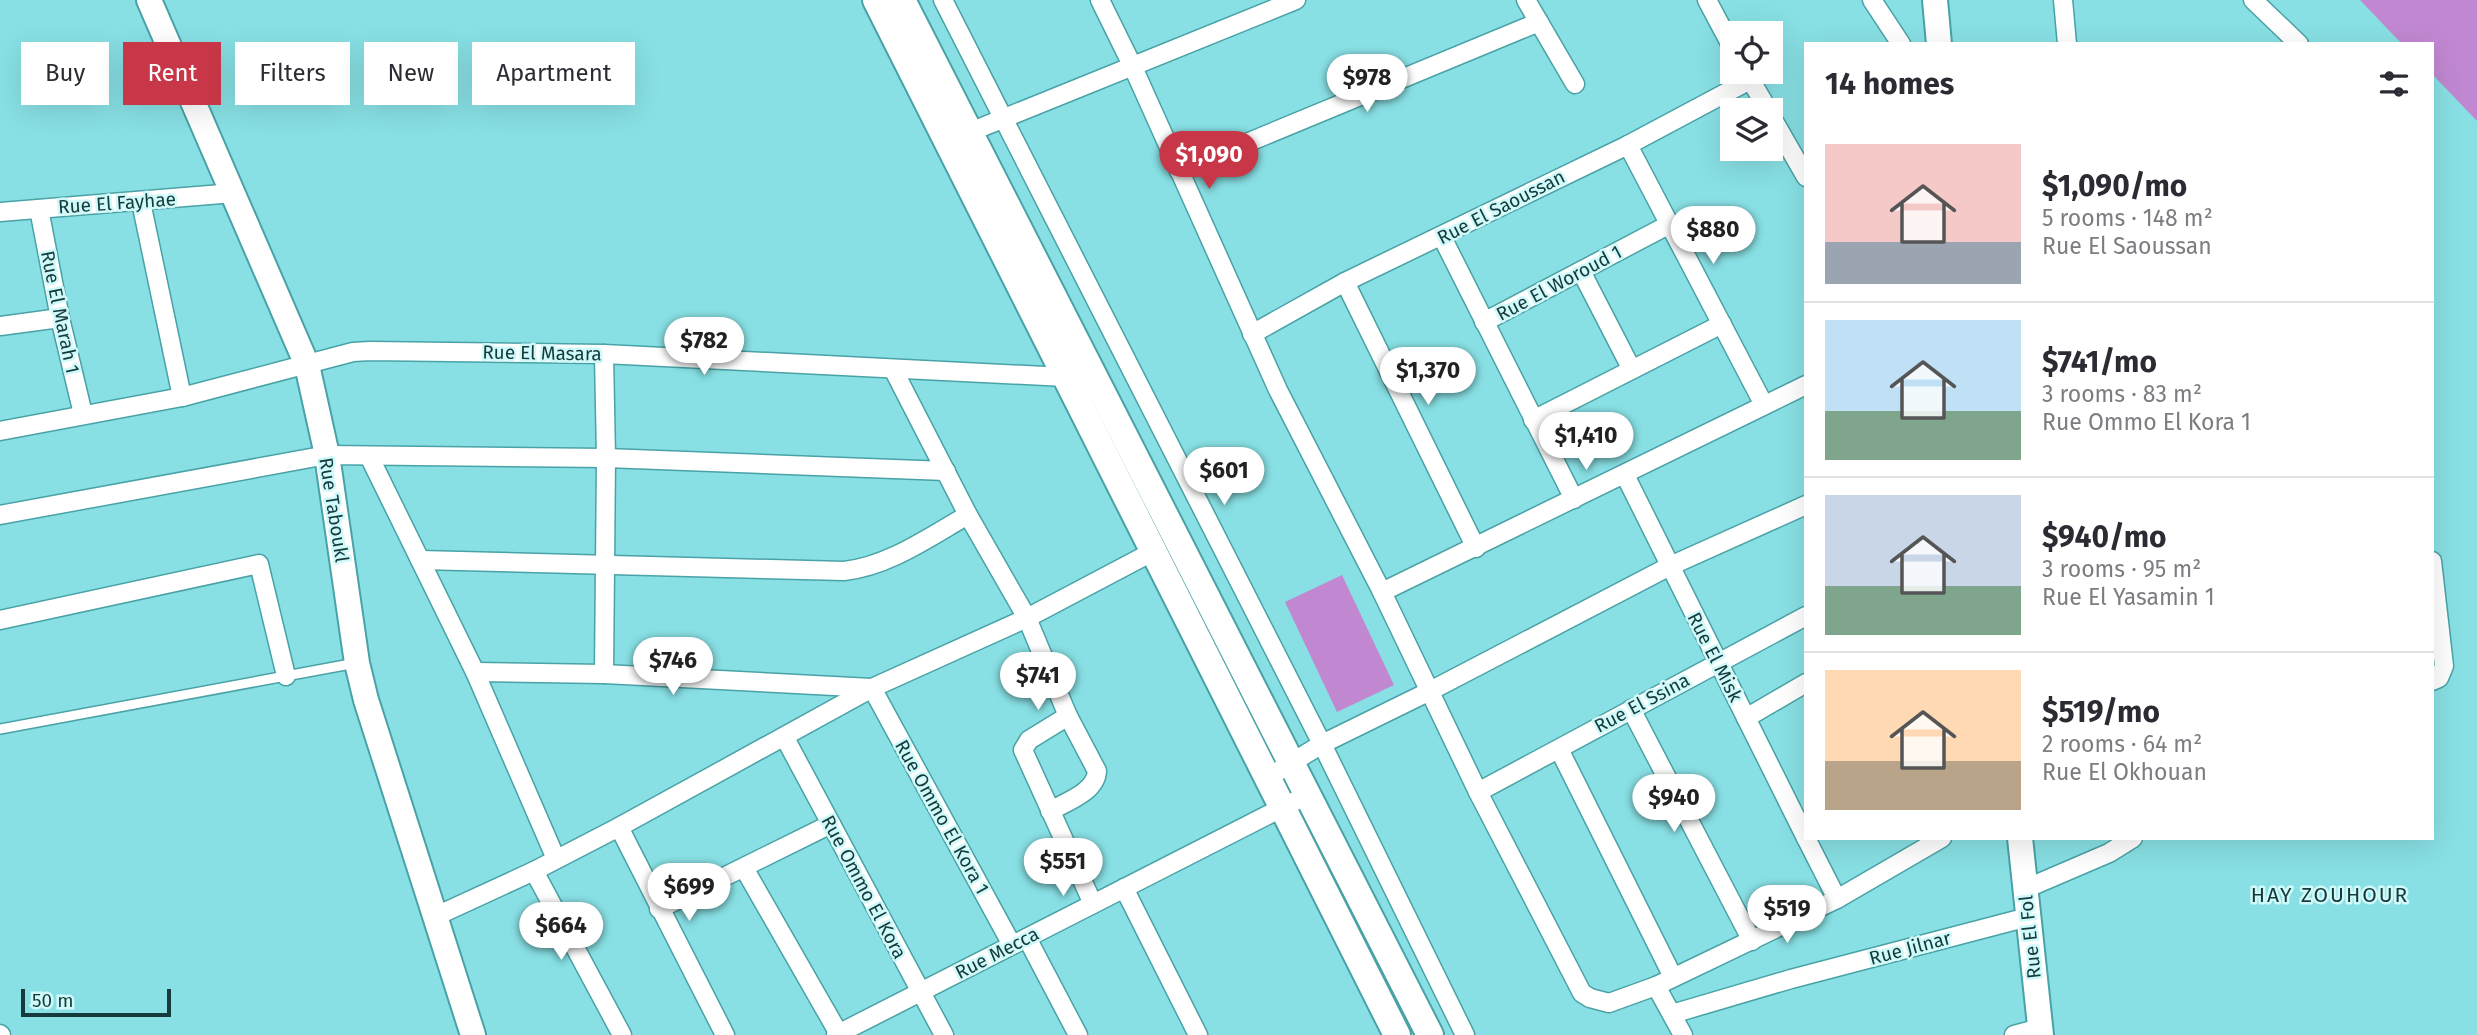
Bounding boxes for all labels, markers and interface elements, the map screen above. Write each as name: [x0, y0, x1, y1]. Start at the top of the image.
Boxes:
map controls: [1720, 21, 1783, 161]
button: locate: [1720, 21, 1783, 84]
chip: Buy: [21, 42, 109, 105]
chip: Rent: [123, 42, 221, 105]
chip: Filters: [235, 42, 350, 105]
chip: New: [364, 42, 458, 105]
chip: Apartment: [472, 42, 635, 105]
pin: $978: [1326, 54, 1408, 114]
text: $978: [1343, 63, 1391, 91]
icon: filters: [2375, 65, 2413, 103]
text: 14 homes: [1825, 66, 1954, 102]
button: layers: [1720, 98, 1783, 161]
pin: $1,090: [1152, 132, 1266, 191]
text: $1,090: [1175, 140, 1243, 168]
street label: Rue El Saoussan: [1433, 165, 1569, 249]
text: $1,090/mo: [2042, 168, 2187, 204]
icon: home: [1881, 172, 1965, 256]
street label: Rue El Fayhae: [57, 187, 177, 219]
text: 5 rooms · 148 m²: [2042, 204, 2213, 232]
pin: $880: [1672, 206, 1754, 266]
text: $880: [1687, 215, 1739, 243]
text: Rue El Saoussan: [2042, 232, 2212, 260]
street label: Rue El Woroud 1: [1492, 240, 1626, 326]
street label: Rue El Marah 1: [36, 248, 84, 376]
pin: $782: [663, 318, 745, 377]
text: $782: [680, 326, 728, 354]
street label: Rue El Masara: [482, 340, 602, 366]
text: $741/mo: [2042, 344, 2157, 380]
pin: $1,370: [1371, 348, 1485, 407]
icon: home: [1881, 348, 1965, 432]
text: $1,370: [1396, 356, 1460, 384]
text: 3 rooms · 83 m²: [2042, 380, 2202, 408]
text: Rue Ommo El Kora 1: [2042, 408, 2251, 436]
pin: $1,410: [1529, 412, 1643, 472]
text: $1,410: [1555, 421, 1617, 449]
pin: $601: [1183, 448, 1265, 507]
street label: Rue Taboukl: [314, 456, 354, 565]
text: $601: [1199, 456, 1249, 484]
text: $940/mo: [2042, 519, 2167, 555]
icon: home: [1881, 523, 1965, 607]
text: 3 rooms · 95 m²: [2042, 555, 2201, 583]
text: Rue El Yasamin 1: [2042, 583, 2215, 611]
street label: Rue El Misk: [1683, 608, 1747, 706]
pin: $746: [632, 638, 714, 697]
text: $746: [649, 646, 697, 674]
pin: $741: [997, 652, 1079, 712]
text: $741: [1016, 661, 1060, 689]
street label: Rue El Ssina: [1590, 668, 1694, 738]
text: $519/mo: [2042, 694, 2160, 730]
icon: home: [1881, 698, 1965, 782]
text: 2 rooms · 64 m²: [2042, 730, 2202, 758]
street label: Rue Ommo El Kora 1: [890, 736, 994, 898]
text: Rue El Okhouan: [2042, 758, 2207, 786]
pin: $940: [1633, 774, 1715, 834]
text: $940: [1648, 783, 1700, 811]
street label: Rue Ommo El Kora: [816, 811, 912, 963]
pin: $551: [1022, 838, 1104, 898]
text: $551: [1040, 847, 1086, 875]
pin: $699: [648, 864, 730, 923]
text: $699: [663, 872, 715, 900]
district label: HAY ZOUHOUR: [2251, 882, 2409, 908]
pin: $519: [1746, 886, 1828, 945]
text: $519: [1763, 894, 1811, 922]
street label: Rue El Fol: [2014, 894, 2046, 980]
pin: $664: [520, 902, 602, 962]
text: $664: [535, 911, 587, 939]
street label: Rue Mecca: [951, 922, 1043, 984]
street label: Rue Jilnar: [1867, 926, 1954, 970]
scale bar: [21, 986, 172, 1018]
text: 50 m: [32, 989, 73, 1012]

